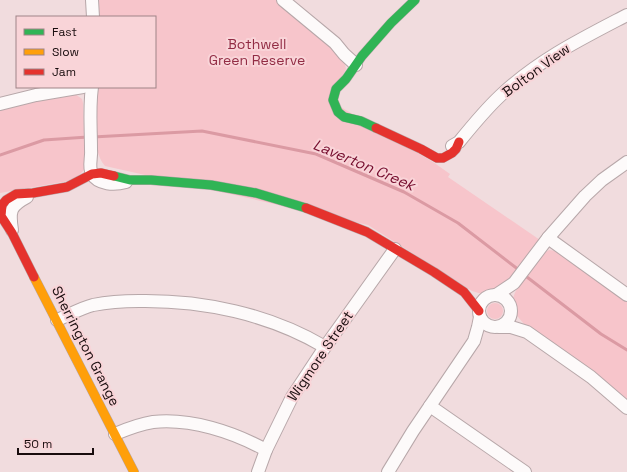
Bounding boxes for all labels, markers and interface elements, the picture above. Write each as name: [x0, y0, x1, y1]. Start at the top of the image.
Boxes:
legend: [16, 16, 156, 88]
text: Fast: [52, 24, 77, 40]
park label: Bothwell Green Reserve: [209, 35, 305, 69]
street label: Bolton View: [498, 39, 574, 101]
text: Slow: [52, 44, 79, 60]
text: Jam: [52, 64, 76, 80]
water label: Laverton Creek: [311, 135, 420, 195]
street label: Sherrington Grange: [48, 283, 124, 409]
street label: Wigmore Street: [283, 307, 357, 405]
scale bar: [18, 430, 93, 456]
text: 50 m: [24, 436, 52, 452]

